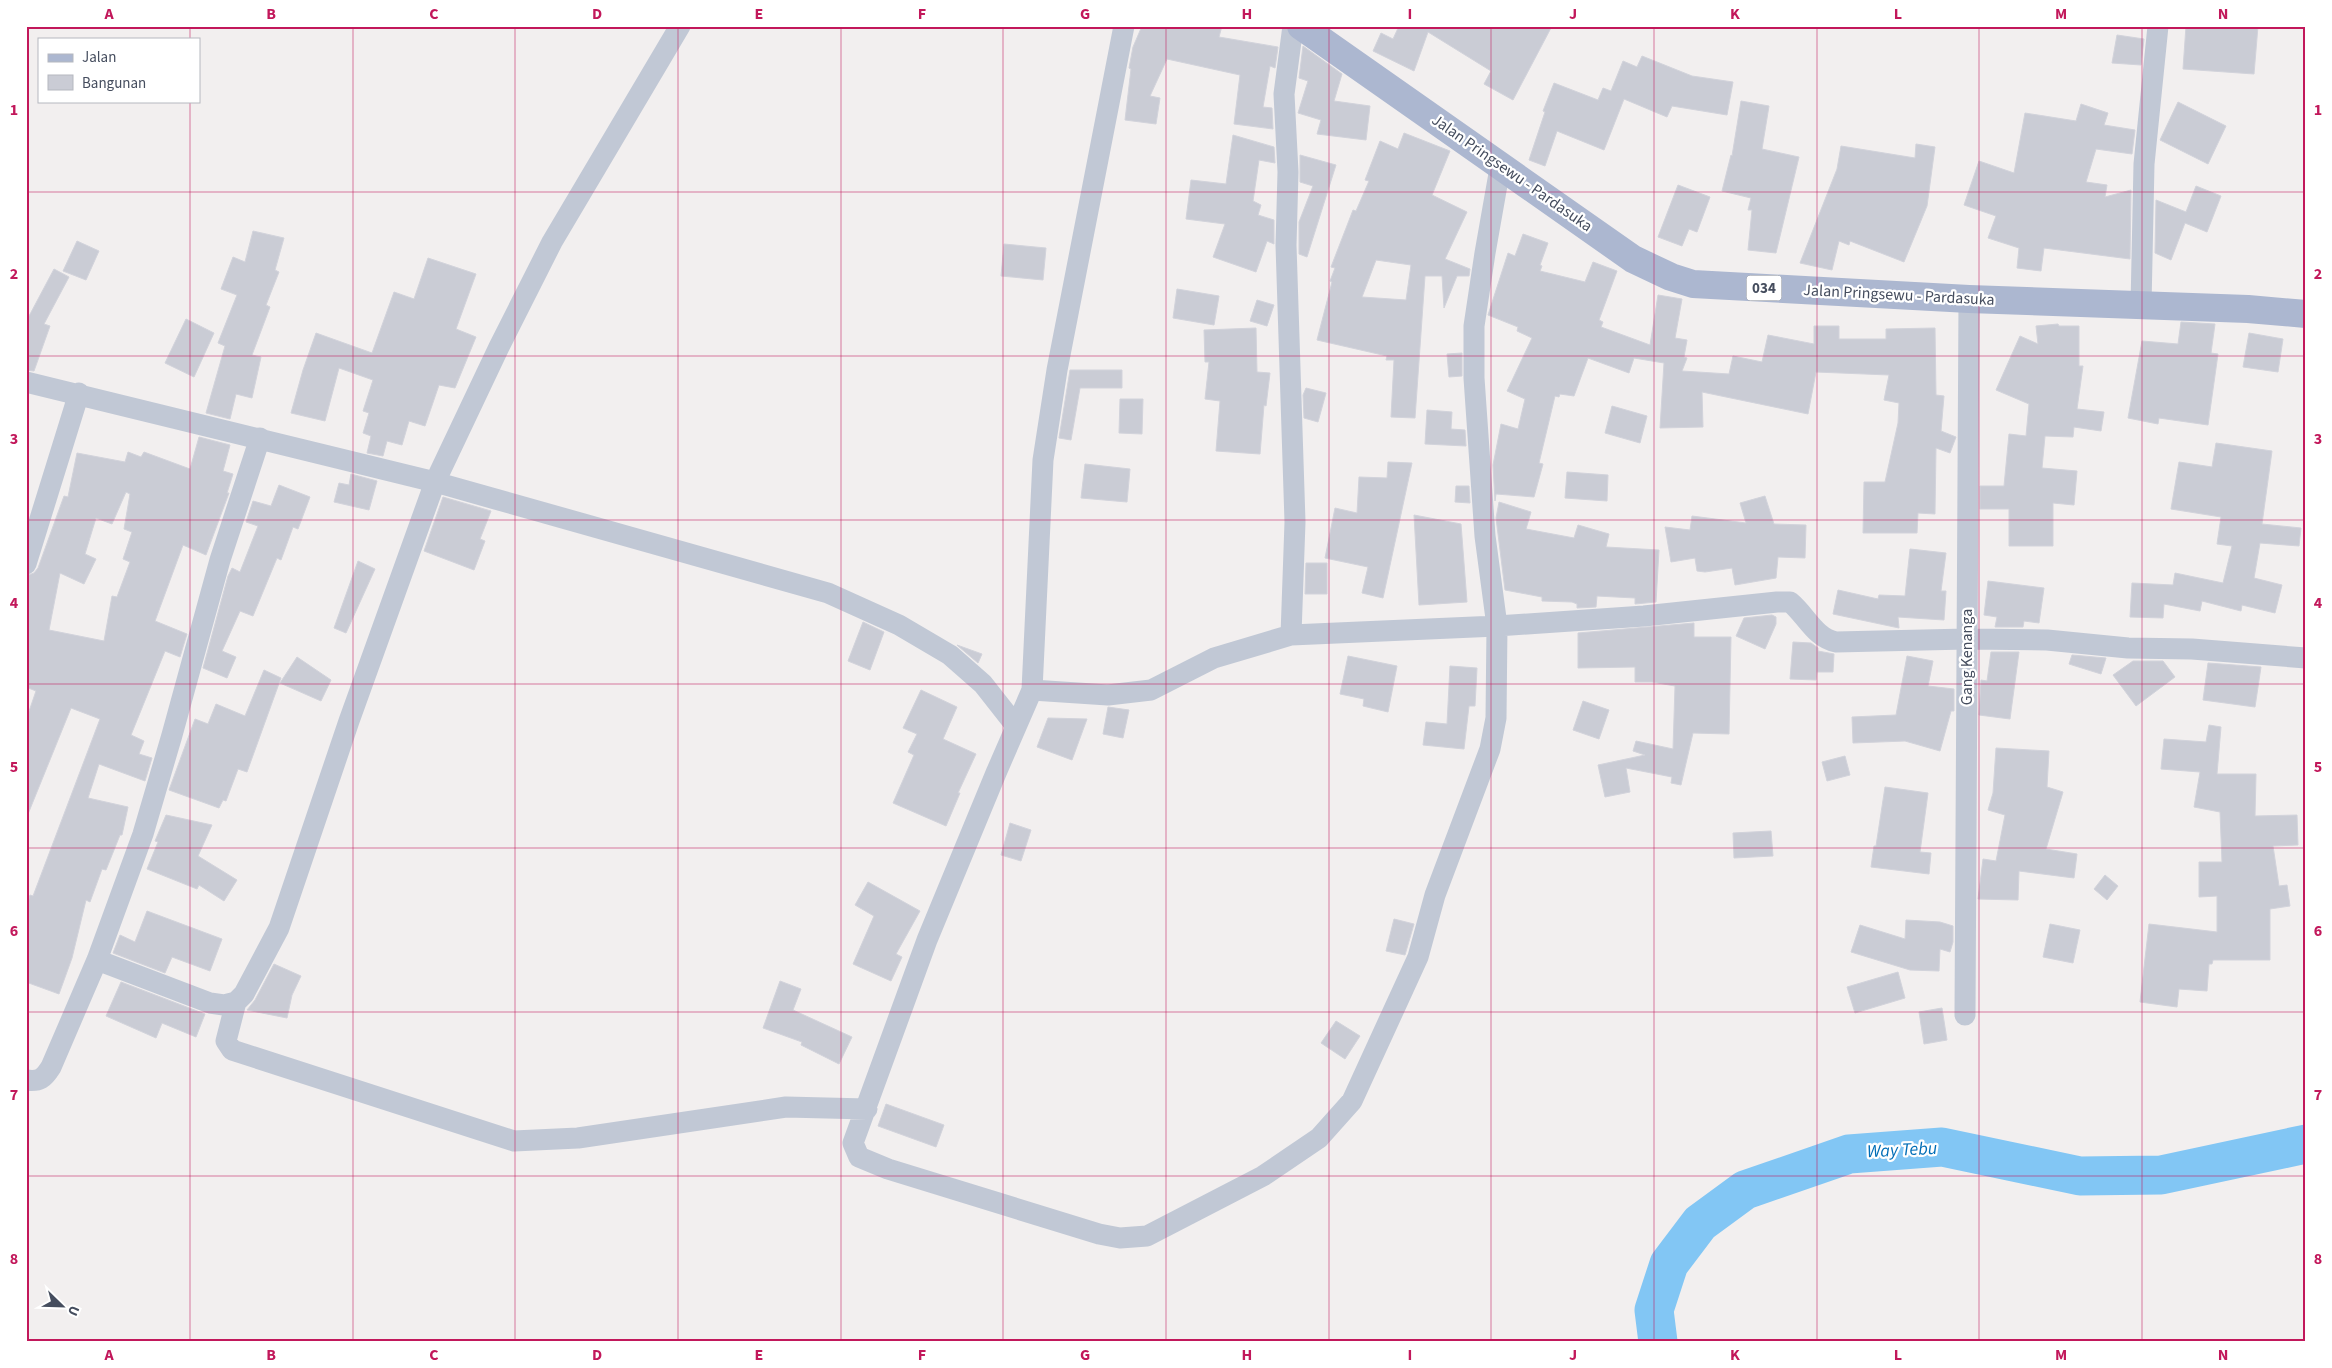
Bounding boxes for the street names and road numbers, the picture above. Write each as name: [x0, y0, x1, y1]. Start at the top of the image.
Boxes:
street label: Jalan Pringsewu - Pardasuka: [1427, 109, 1597, 237]
road number: 034: [1746, 276, 1782, 300]
street label: Jalan Pringsewu - Pardasuka: [1803, 279, 1995, 311]
street label: Gang Kenanga: [1956, 609, 1978, 705]

